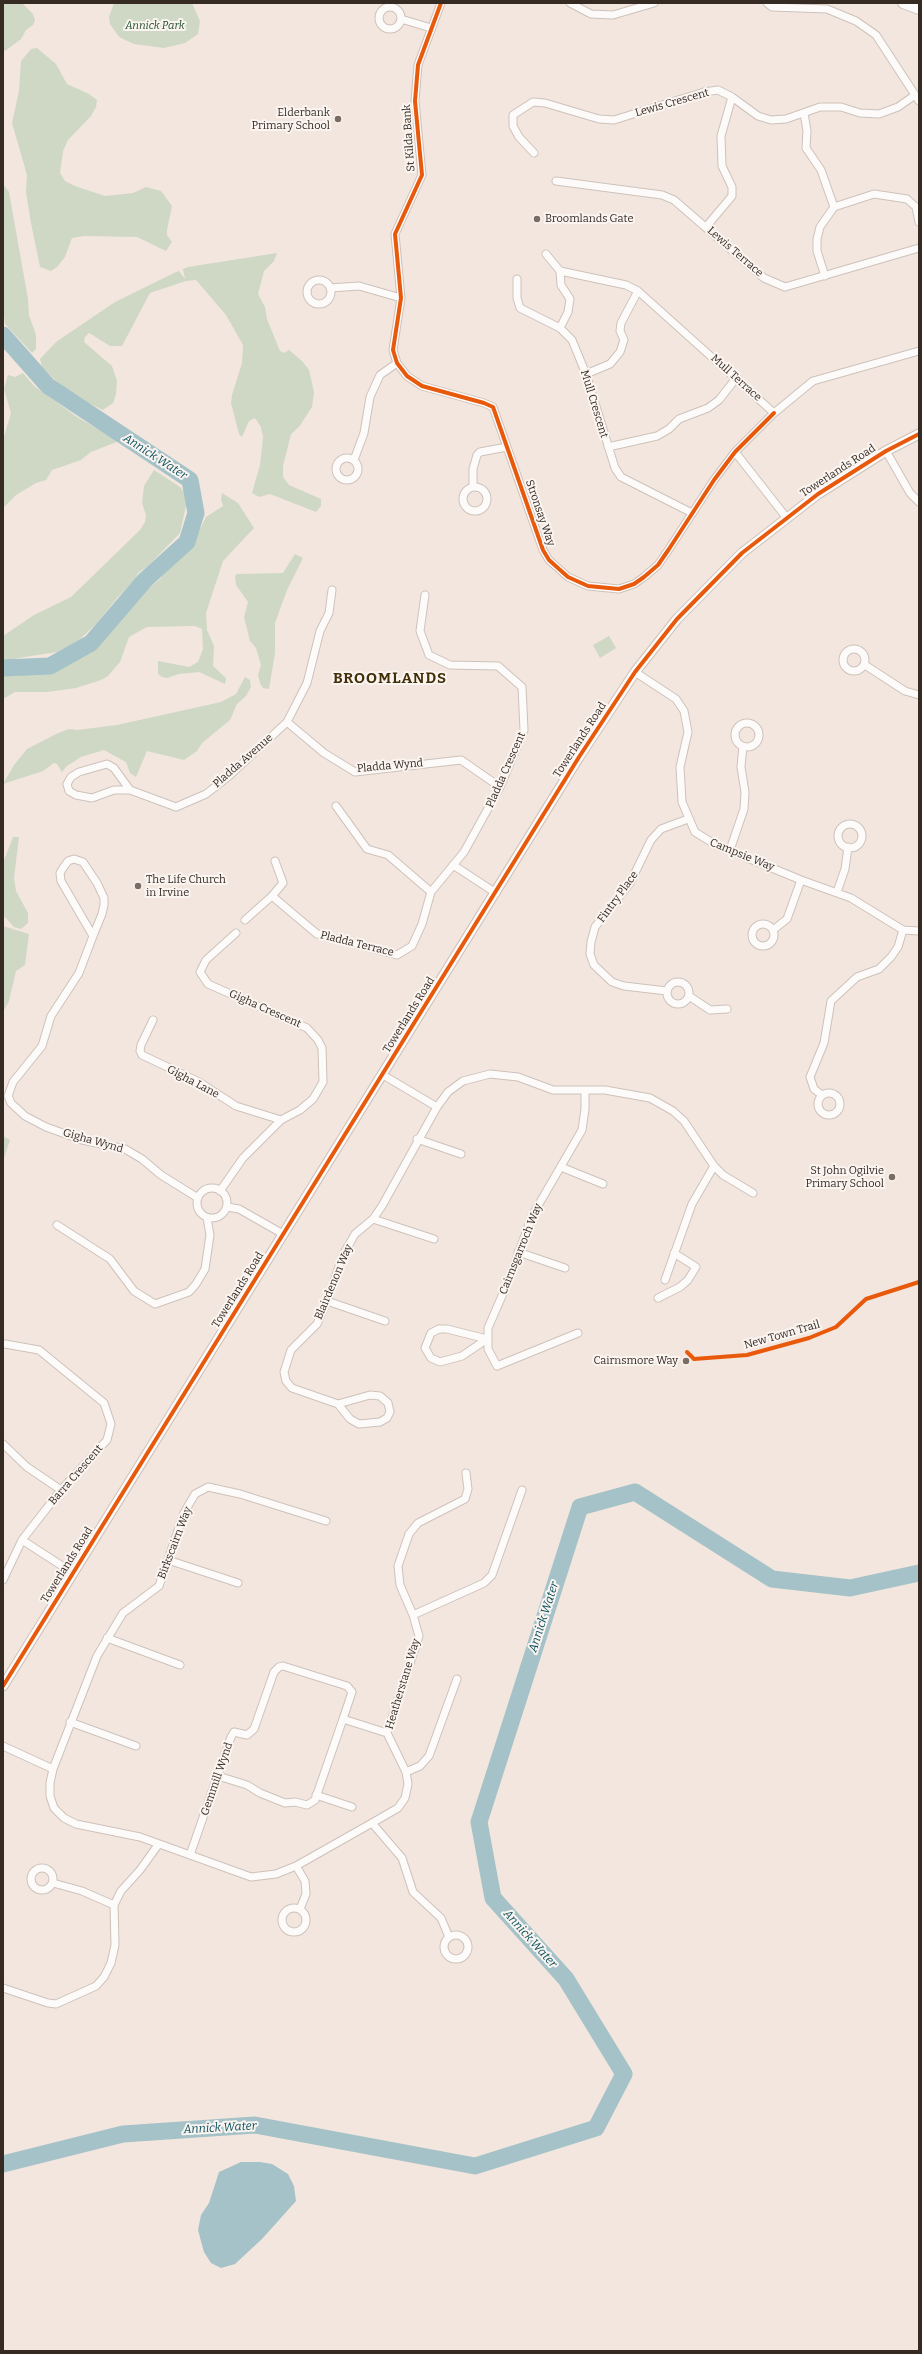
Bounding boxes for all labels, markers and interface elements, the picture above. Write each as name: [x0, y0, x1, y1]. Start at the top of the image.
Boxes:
park label: Annick Park: [125, 19, 185, 33]
street label: Lewis Crescent: [634, 86, 710, 120]
street label: St Kilda Bank: [400, 104, 418, 172]
place label: Elderbank Primary School: [251, 106, 330, 132]
marker: Elderbank Primary School: [333, 114, 343, 124]
place label: Broomlands Gate: [545, 212, 633, 226]
marker: Broomlands Gate: [532, 214, 542, 224]
street label: Lewis Terrace: [704, 224, 766, 280]
street label: Mull Terrace: [708, 352, 764, 404]
street label: Mull Crescent: [577, 368, 611, 440]
water label: Annick Water: [120, 431, 190, 483]
street label: Towerlands Road: [798, 442, 878, 500]
street label: Stronsay Way: [523, 478, 557, 548]
district label: BROOMLANDS: [333, 670, 447, 688]
street label: Towerlands Road: [551, 700, 609, 780]
street label: Pladda Crescent: [483, 730, 529, 810]
street label: Pladda Avenue: [210, 731, 276, 791]
street label: Pladda Wynd: [356, 757, 424, 775]
street label: Campsie Way: [708, 836, 776, 874]
street label: Fintry Place: [595, 869, 641, 925]
place label: The Life Church in Irvine: [146, 873, 226, 899]
marker: The Life Church in Irvine: [133, 881, 143, 891]
street label: Pladda Terrace: [319, 929, 395, 959]
street label: Towerlands Road: [380, 975, 438, 1055]
street label: Gigha Crescent: [227, 987, 303, 1031]
street label: Gigha Lane: [165, 1063, 221, 1101]
street label: Gigha Wynd: [61, 1126, 125, 1156]
place label: St John Ogilvie Primary School: [805, 1164, 884, 1190]
marker: St John Ogilvie Primary School: [887, 1172, 897, 1182]
street label: Cairnsgarroch Way: [497, 1202, 545, 1296]
street label: Blairdenon Way: [312, 1242, 356, 1322]
street label: Towerlands Road: [209, 1250, 267, 1330]
street label: New Town Trail: [743, 1318, 821, 1352]
place label: Cairnsmore Way: [593, 1354, 678, 1368]
marker: Cairnsmore Way: [681, 1356, 691, 1366]
street label: Barra Crescent: [46, 1442, 106, 1508]
street label: Birkscairn Way: [155, 1505, 195, 1581]
street label: Towerlands Road: [38, 1525, 96, 1605]
water label: Annick Water: [526, 1580, 562, 1654]
street label: Heatherstane Way: [383, 1637, 423, 1731]
street label: Gemmill Wynd: [198, 1741, 236, 1817]
water label: Annick Water: [500, 1907, 560, 1971]
water label: Annick Water: [183, 2119, 257, 2137]

